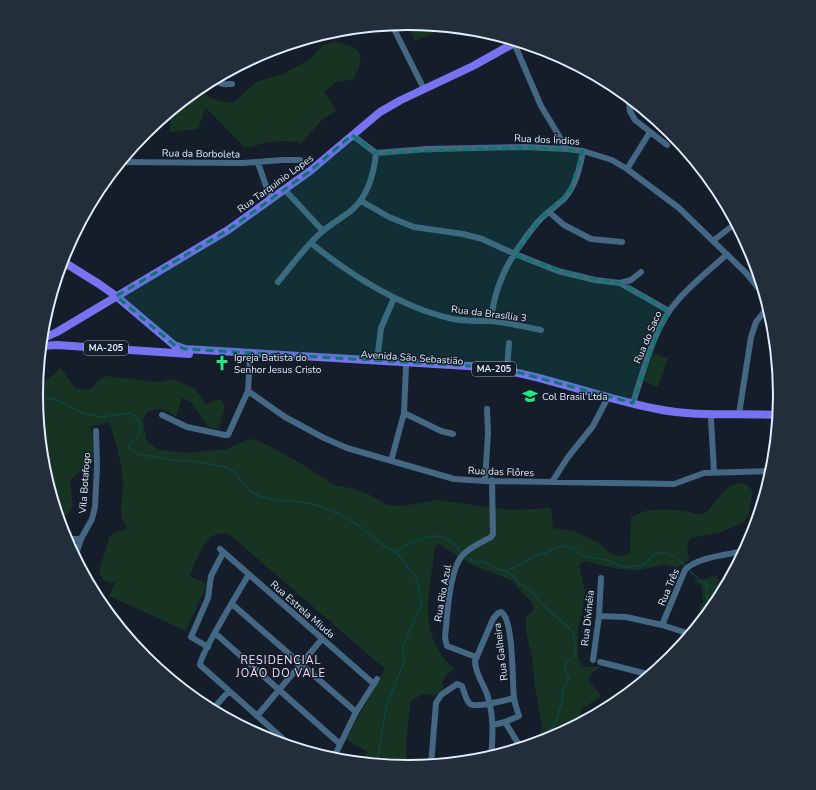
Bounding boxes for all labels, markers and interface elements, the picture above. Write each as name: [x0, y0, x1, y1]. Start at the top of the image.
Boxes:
street label: Rua dos Índios: [514, 131, 580, 149]
street label: Rua da Borboleta: [162, 146, 240, 162]
street label: Rua Tarquinio Lopes: [235, 151, 317, 216]
street label: Rua da Brasília 3: [450, 302, 527, 326]
street label: Rua do Saco: [631, 309, 665, 366]
road number: MA-205: [84, 341, 128, 355]
street label: Avenida São Sebastião: [360, 347, 464, 369]
place label: Igreja Batista do Senhor Jesus Cristo: [234, 351, 322, 377]
church icon: Igreja Batista do Senhor Jesus Cristo: [213, 354, 231, 372]
road number: MA-205: [472, 362, 516, 376]
school or university icon: Col Brasil Ltda: [521, 387, 539, 405]
place label: Col Brasil Ltda: [542, 390, 607, 404]
street label: Vila Botafogo: [76, 452, 94, 515]
street label: Rua das Flôres: [468, 464, 535, 480]
street label: Rua Rio Azul: [431, 563, 455, 623]
street label: Rua Três: [655, 567, 683, 608]
street label: Rua Estrela Miuda: [267, 578, 338, 642]
street label: Rua Divinéia: [578, 590, 598, 647]
street label: Rua Galheira: [491, 622, 511, 681]
district label: RESIDENCIAL JOÃO DO VALE: [235, 653, 326, 681]

